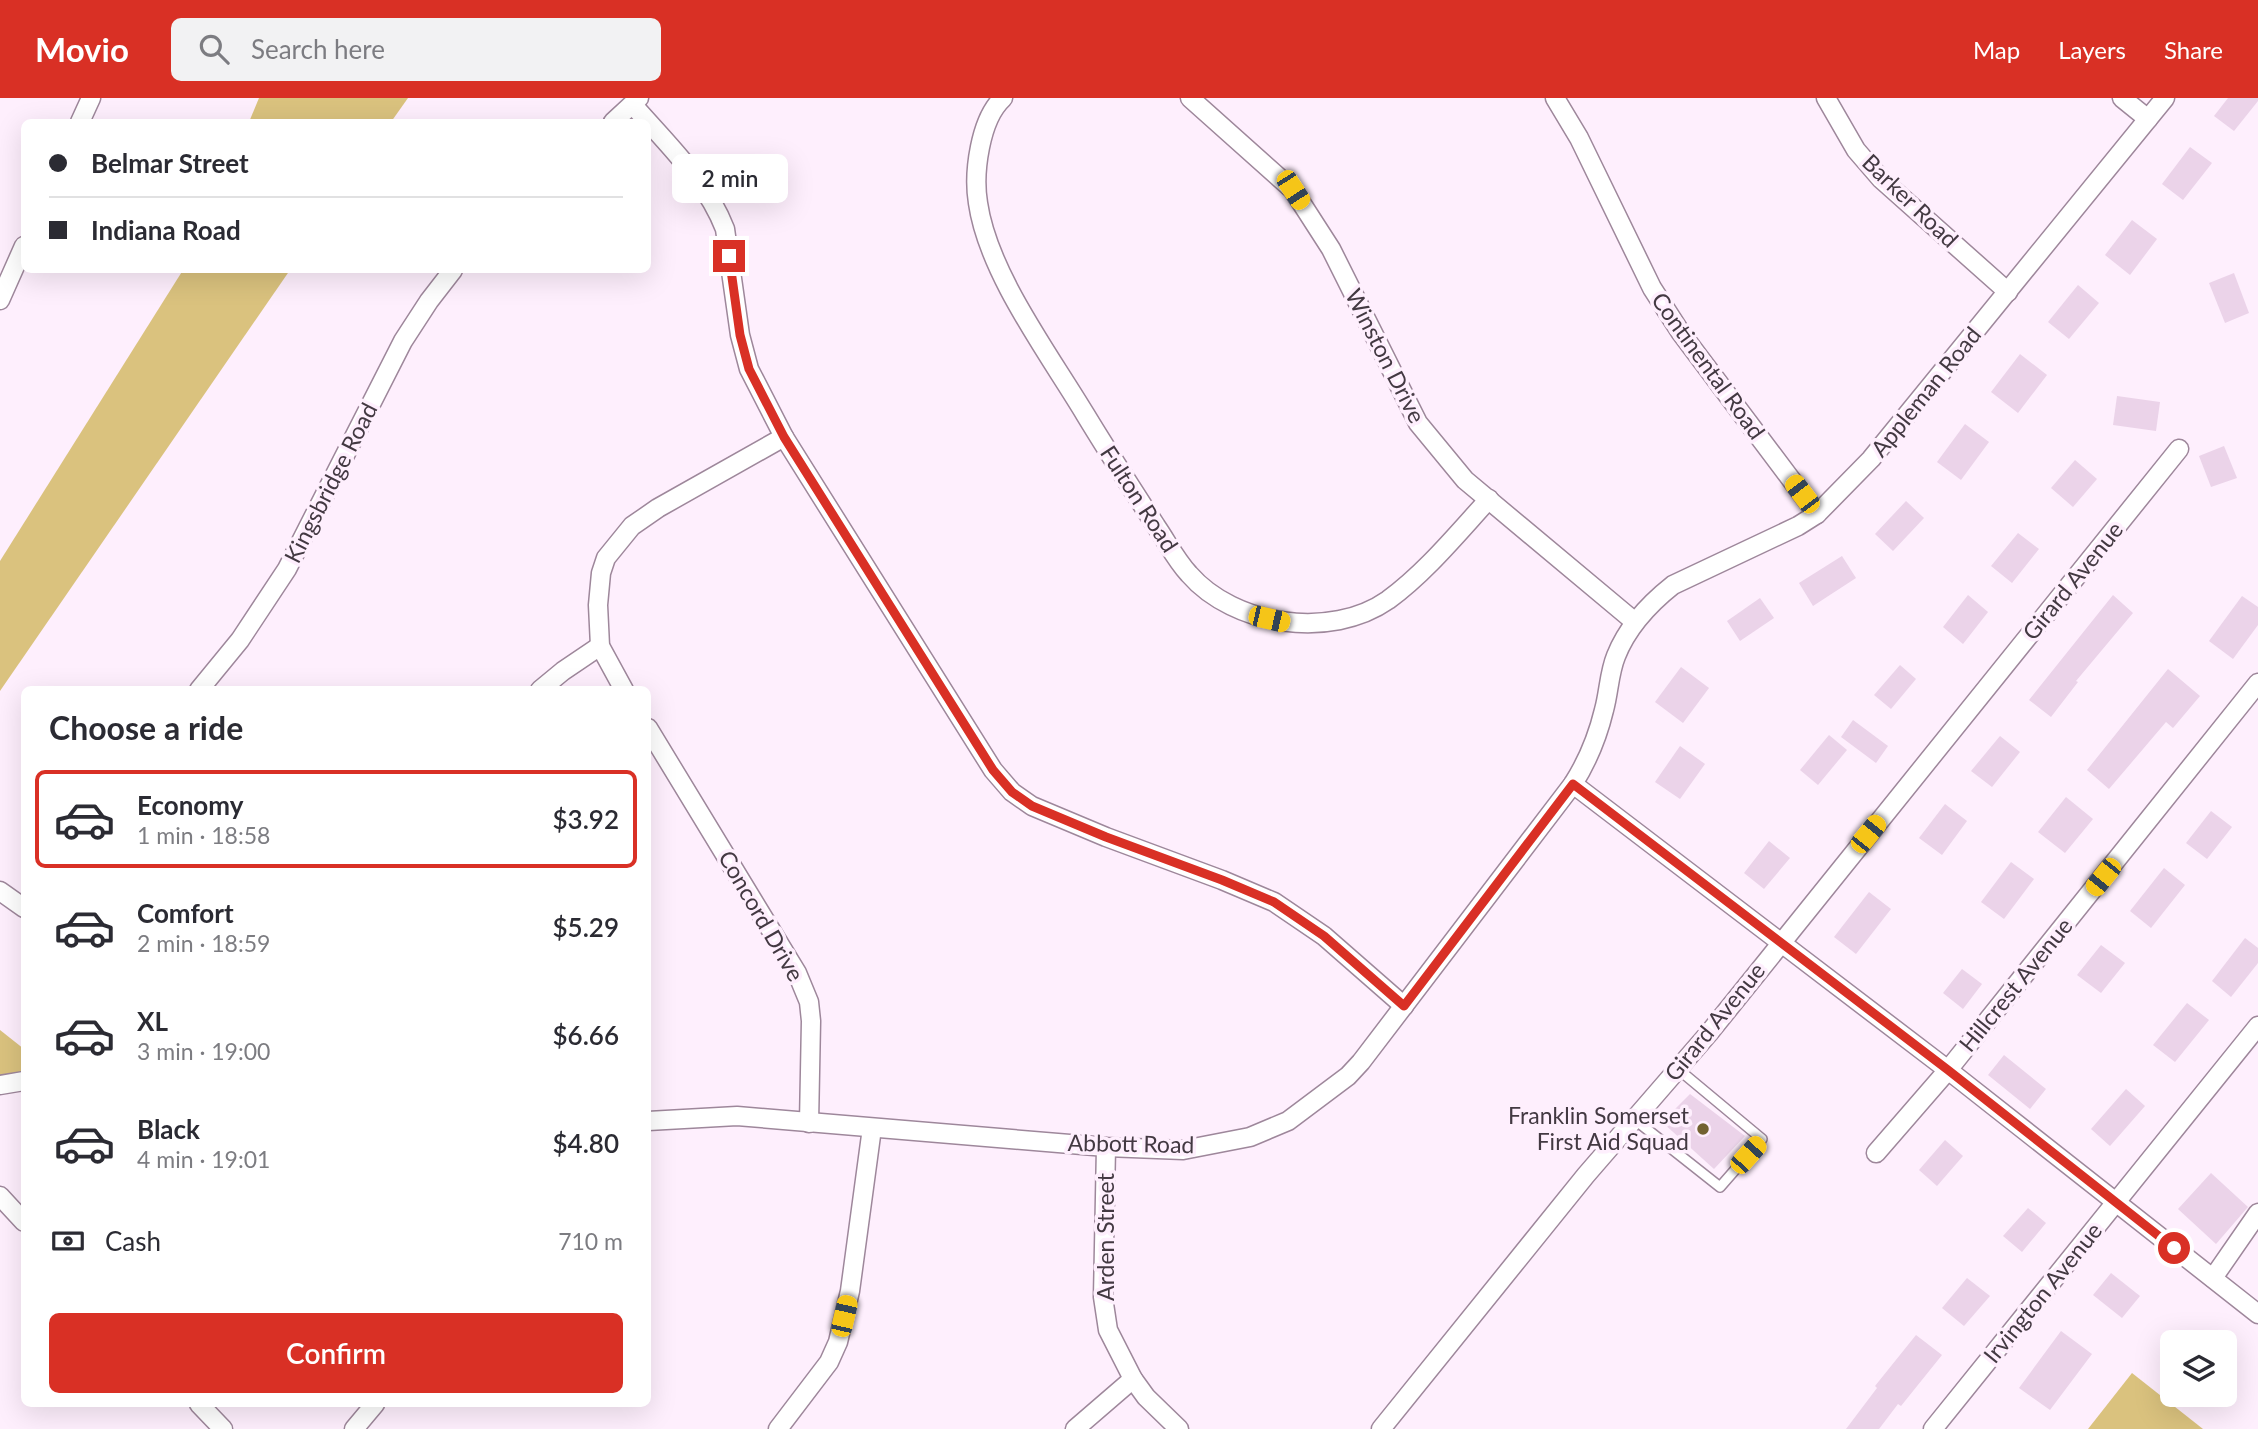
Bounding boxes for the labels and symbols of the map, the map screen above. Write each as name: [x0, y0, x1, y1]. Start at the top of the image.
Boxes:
street label: Barker Road: [1857, 148, 1964, 253]
callout: 2 min: [671, 155, 787, 204]
car: [1273, 167, 1314, 213]
route end: [713, 240, 745, 272]
street label: Winston Drive: [1340, 284, 1432, 427]
street label: Continental Road: [1646, 287, 1771, 444]
street label: Appleman Road: [1864, 321, 1986, 462]
street label: Kingsbridge Road: [278, 398, 383, 567]
street label: Fulton Road: [1095, 440, 1185, 557]
car: [1781, 471, 1824, 517]
street label: Girard Avenue: [2016, 516, 2128, 645]
car: [1247, 604, 1292, 634]
car: [1847, 811, 1890, 857]
street label: Concord Drive: [713, 845, 811, 986]
car: [2082, 854, 2125, 900]
street label: Hillcrest Avenue: [1953, 912, 2078, 1057]
street label: Girard Avenue: [1658, 957, 1770, 1086]
place label: Franklin Somerset First Aid Squad: [1508, 1101, 1690, 1155]
marker: Franklin Somerset First Aid Squad: [1695, 1121, 1711, 1137]
street label: Abbott Road: [1067, 1128, 1195, 1158]
car: [1727, 1132, 1770, 1178]
street label: Arden Street: [1091, 1172, 1119, 1301]
street label: Irvington Avenue: [1977, 1217, 2107, 1368]
route start: [2158, 1232, 2190, 1264]
car: [830, 1293, 859, 1339]

